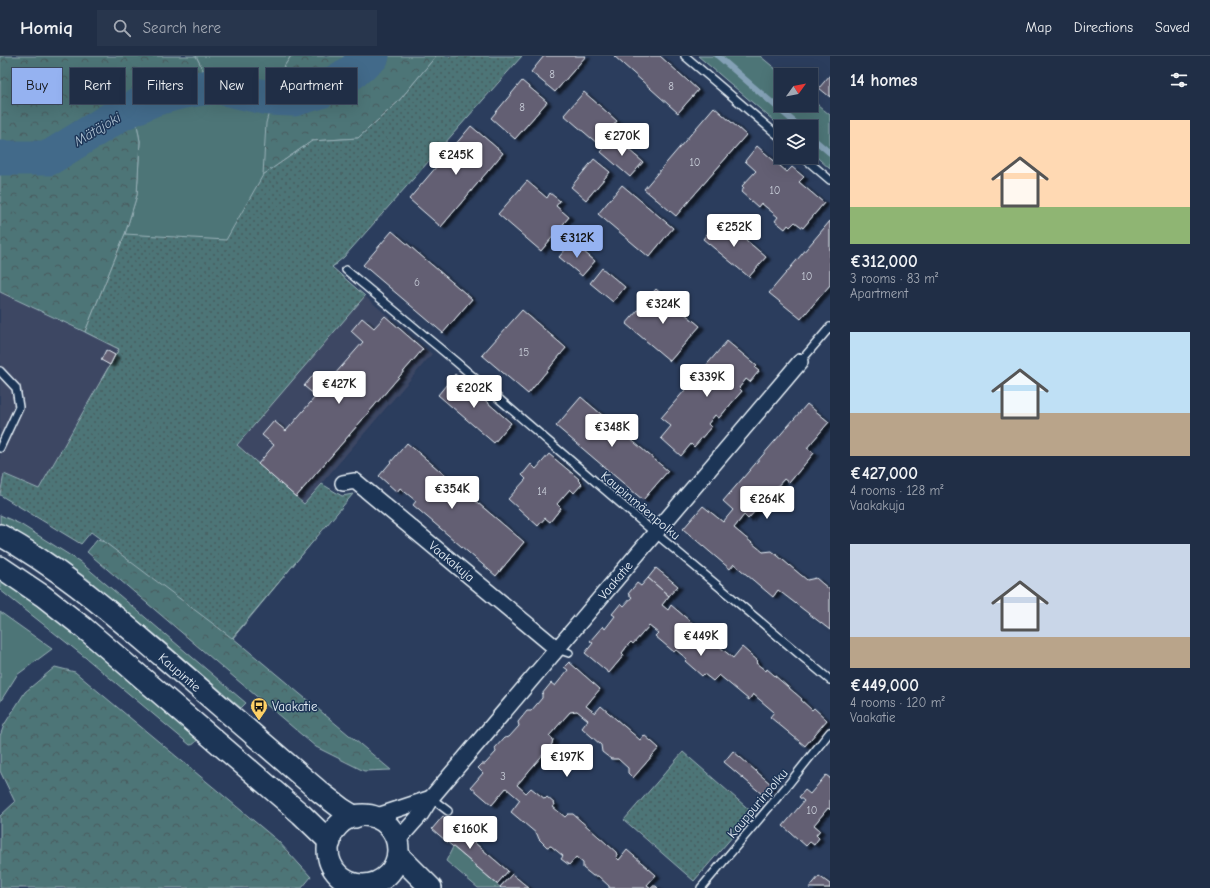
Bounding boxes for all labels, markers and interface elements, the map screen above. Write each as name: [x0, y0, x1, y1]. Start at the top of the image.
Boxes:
search box: [97, 10, 377, 46]
text: Homiq: [20, 17, 73, 39]
icon: search: [111, 17, 133, 39]
text: Search here: [143, 19, 221, 37]
text: Map: [1025, 19, 1052, 36]
text: Directions: [1074, 19, 1133, 36]
text: Saved: [1155, 19, 1190, 36]
chip: Buy: [12, 68, 62, 104]
chip: Rent: [70, 68, 125, 104]
chip: Filters: [133, 68, 197, 104]
chip: New: [205, 68, 258, 104]
chip: Apartment: [266, 68, 357, 104]
house number: 8: [549, 68, 555, 81]
north arrow: [774, 68, 818, 112]
map controls: [774, 68, 818, 164]
icon: filters: [1168, 69, 1190, 91]
text: 14 homes: [850, 71, 917, 90]
house number: 8: [668, 80, 674, 93]
house number: 8: [519, 101, 525, 114]
water label: Mätäjoki: [70, 108, 124, 150]
button: layers: [774, 120, 818, 164]
pin: €270K: [594, 123, 650, 157]
text: €270K: [604, 128, 640, 143]
pin: €245K: [428, 142, 484, 176]
icon: home: [984, 146, 1056, 218]
text: €245K: [438, 147, 474, 162]
house number: 10: [689, 156, 701, 169]
house number: 10: [769, 184, 781, 197]
pin: €252K: [706, 214, 762, 248]
text: €252K: [716, 219, 752, 234]
pin: €312K: [549, 225, 605, 259]
text: €312K: [560, 230, 594, 245]
text: €312,000: [850, 252, 918, 271]
house number: 10: [801, 270, 813, 283]
text: 3 rooms · 83 m²: [850, 271, 938, 286]
house number: 6: [414, 276, 420, 289]
text: Apartment: [850, 286, 908, 301]
pin: €324K: [635, 291, 691, 325]
text: €324K: [646, 296, 680, 311]
house number: 15: [519, 346, 529, 359]
icon: home: [984, 358, 1056, 430]
pin: €339K: [679, 364, 735, 398]
text: €339K: [689, 369, 725, 384]
pin: €427K: [311, 371, 367, 405]
pin: €202K: [446, 375, 502, 409]
text: €427K: [322, 376, 356, 391]
text: €202K: [456, 380, 492, 395]
pin: €348K: [584, 414, 640, 448]
text: €348K: [594, 419, 630, 434]
text: €427,000: [850, 464, 918, 483]
street label: Kaupinmäenpolku: [598, 468, 683, 543]
pin: €354K: [424, 476, 480, 510]
text: €354K: [434, 481, 470, 496]
text: 4 rooms · 128 m²: [850, 483, 943, 498]
house number: 14: [537, 485, 547, 498]
pin: €264K: [739, 486, 795, 520]
text: €264K: [749, 491, 785, 506]
text: Vaakakuja: [850, 498, 905, 513]
street label: Vaakakuja: [426, 538, 478, 585]
street label: Vaakatie: [595, 558, 636, 603]
icon: home: [984, 570, 1056, 642]
pin: €449K: [673, 623, 729, 657]
text: €449K: [683, 628, 719, 643]
street label: Kaupintie: [156, 650, 204, 695]
text: €449,000: [850, 676, 919, 695]
text: 4 rooms · 120 m²: [850, 695, 945, 710]
bus stop icon: Vaakatie: [249, 696, 269, 721]
place label: Vaakatie: [272, 699, 318, 714]
text: Vaakatie: [850, 710, 896, 725]
pin: €197K: [539, 744, 595, 778]
text: €197K: [550, 749, 584, 764]
street label: Kauppurinpolku: [724, 766, 791, 841]
house number: 3: [500, 770, 506, 783]
house number: 10: [806, 804, 818, 817]
pin: €160K: [442, 816, 498, 850]
text: €160K: [452, 821, 488, 836]

